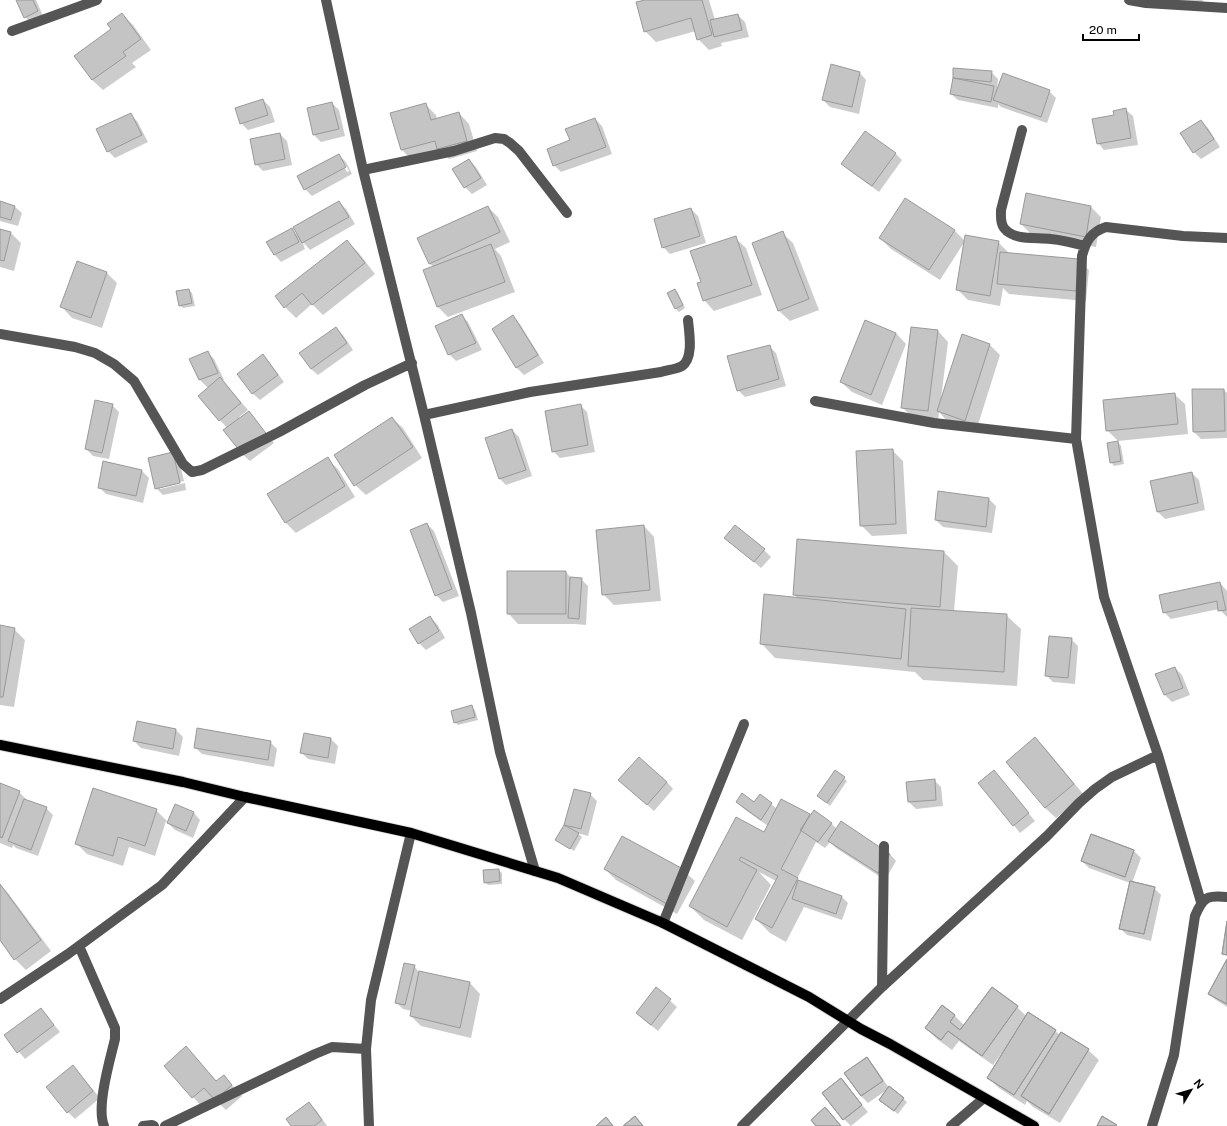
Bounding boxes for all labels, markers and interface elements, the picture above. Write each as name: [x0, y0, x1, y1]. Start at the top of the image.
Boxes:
scale bar: [1083, 16, 1139, 42]
text: 20 m: [1089, 23, 1117, 37]
north arrow: [1171, 1070, 1211, 1110]
text: N: [1192, 1077, 1206, 1091]

